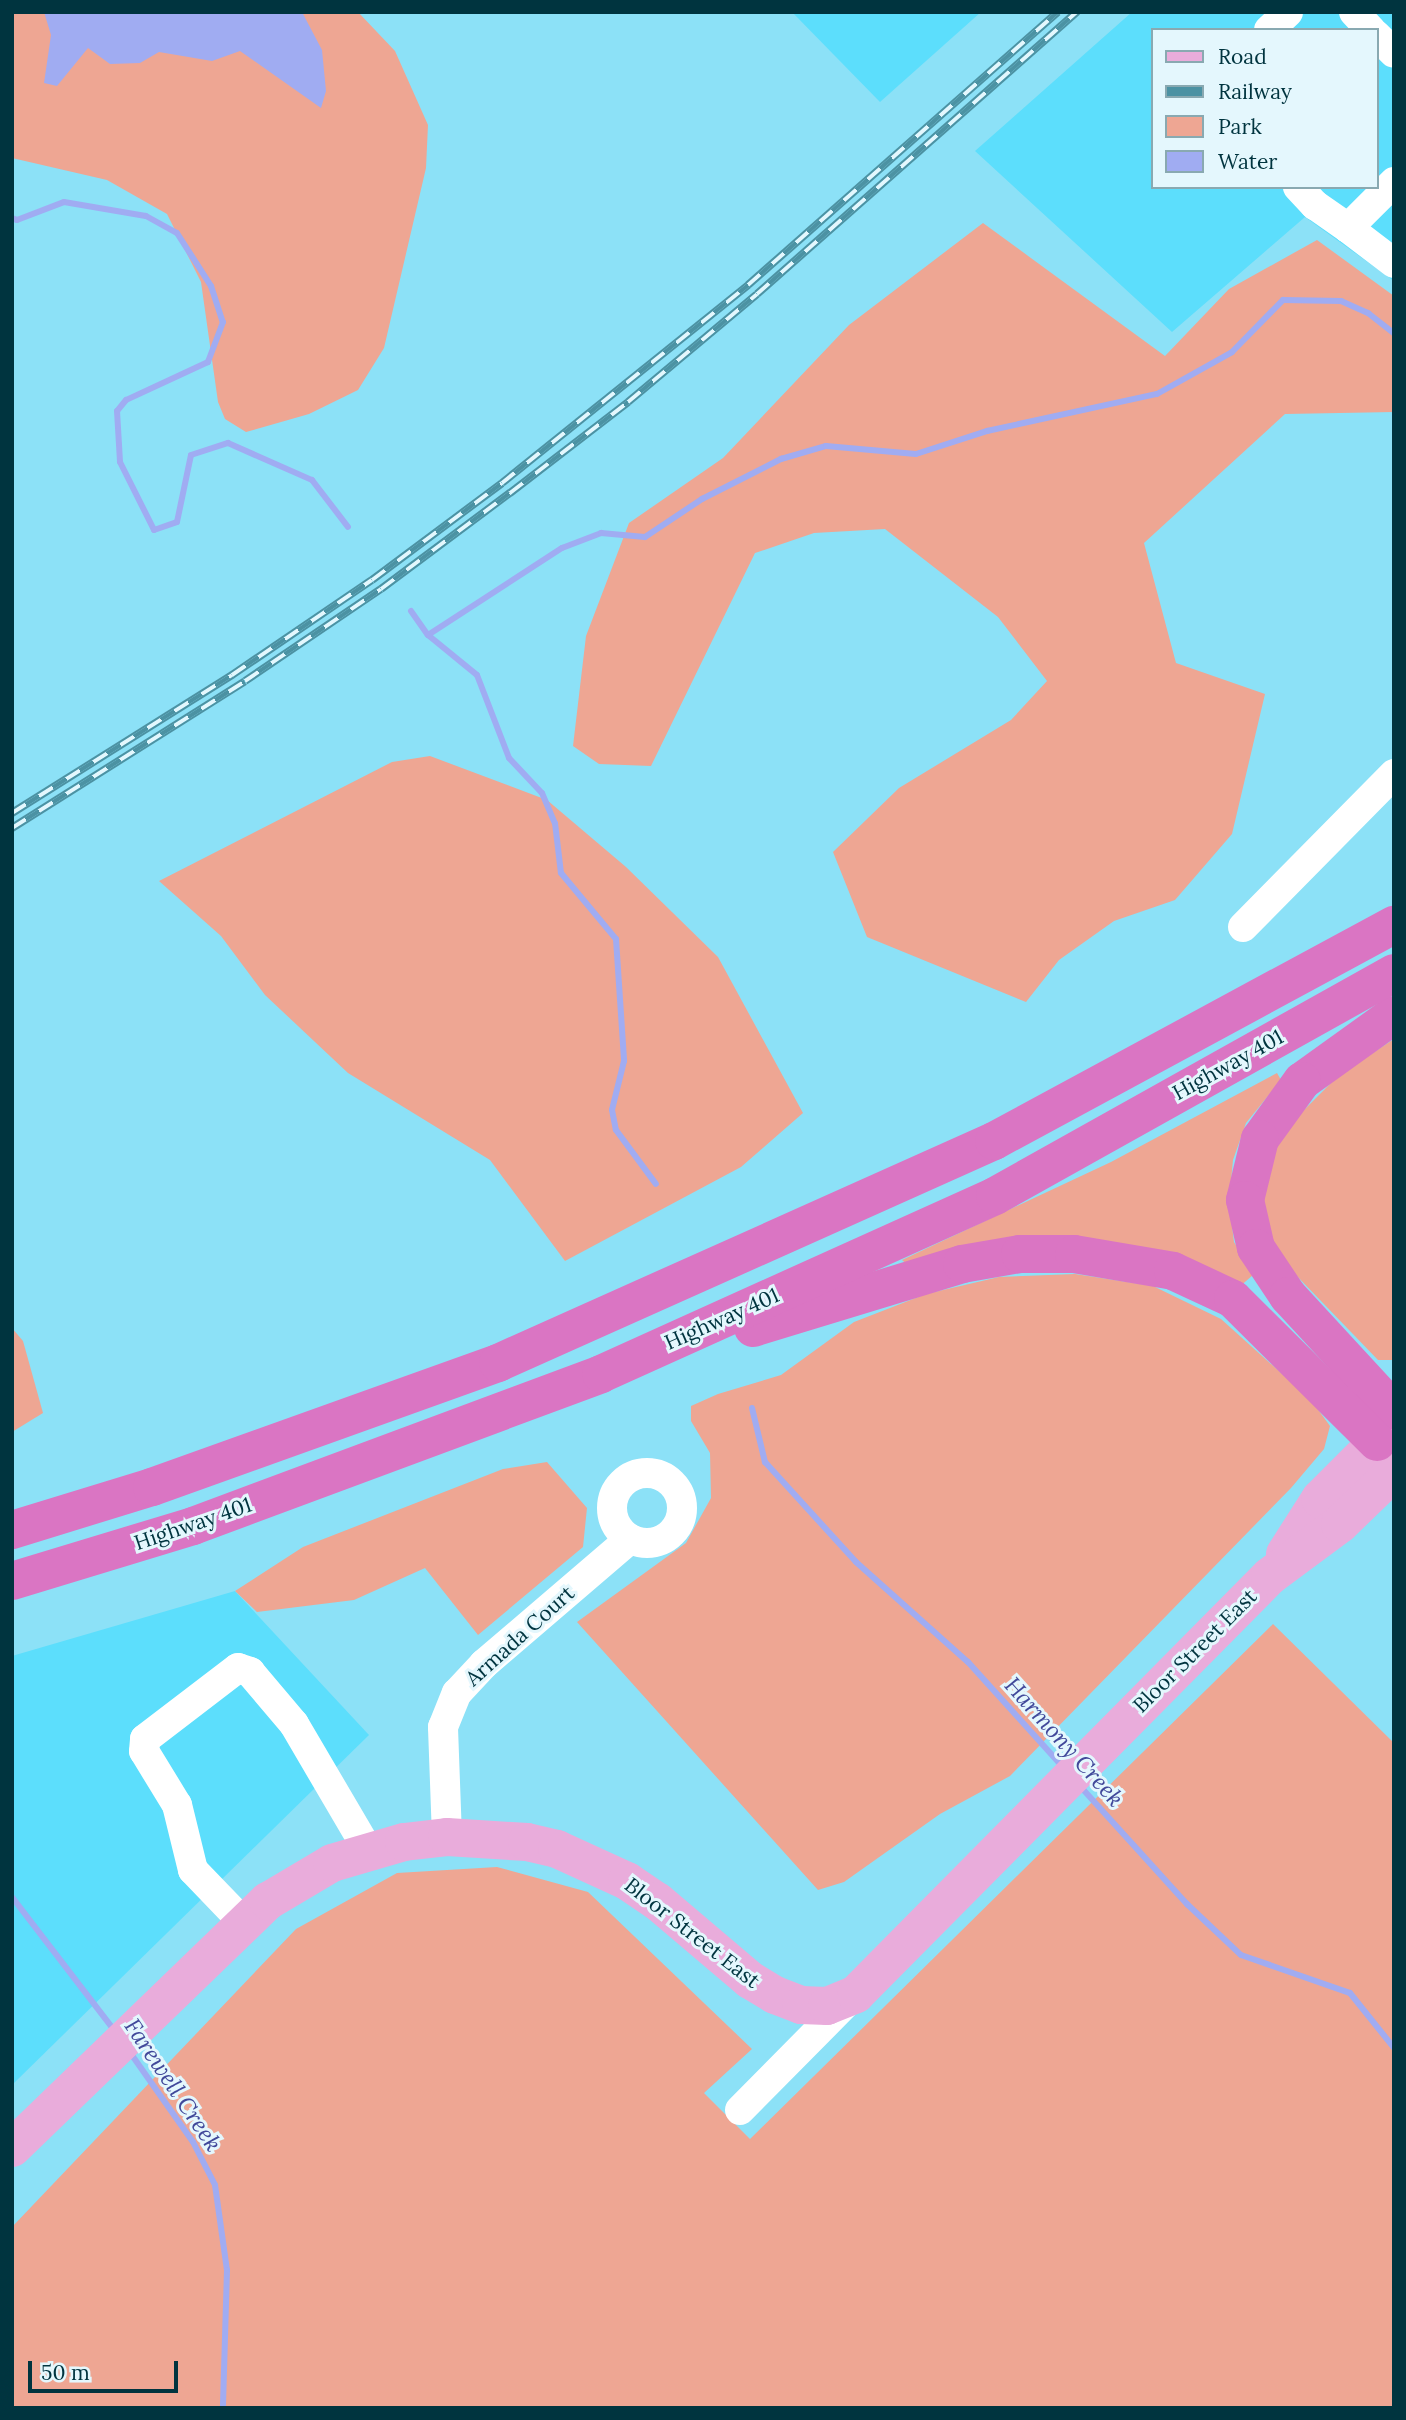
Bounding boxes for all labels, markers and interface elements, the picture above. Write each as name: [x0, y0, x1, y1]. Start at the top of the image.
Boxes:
legend: [1150, 28, 1378, 189]
text: Road: [1218, 43, 1267, 70]
text: Railway: [1218, 78, 1292, 105]
text: Park: [1218, 113, 1262, 140]
text: Water: [1218, 148, 1277, 175]
street label: Highway 401: [1168, 1024, 1288, 1106]
street label: Highway 401: [661, 1283, 783, 1355]
street label: Highway 401: [131, 1492, 255, 1556]
street label: Armada Court: [460, 1581, 580, 1691]
street label: Bloor Street East: [1128, 1584, 1262, 1718]
water label: Harmony Creek: [999, 1672, 1129, 1812]
street label: Bloor Street East: [619, 1872, 765, 1994]
water label: Farewell Creek: [119, 2014, 227, 2156]
scale bar: [32, 2346, 182, 2390]
text: 50 m: [41, 2359, 90, 2386]

